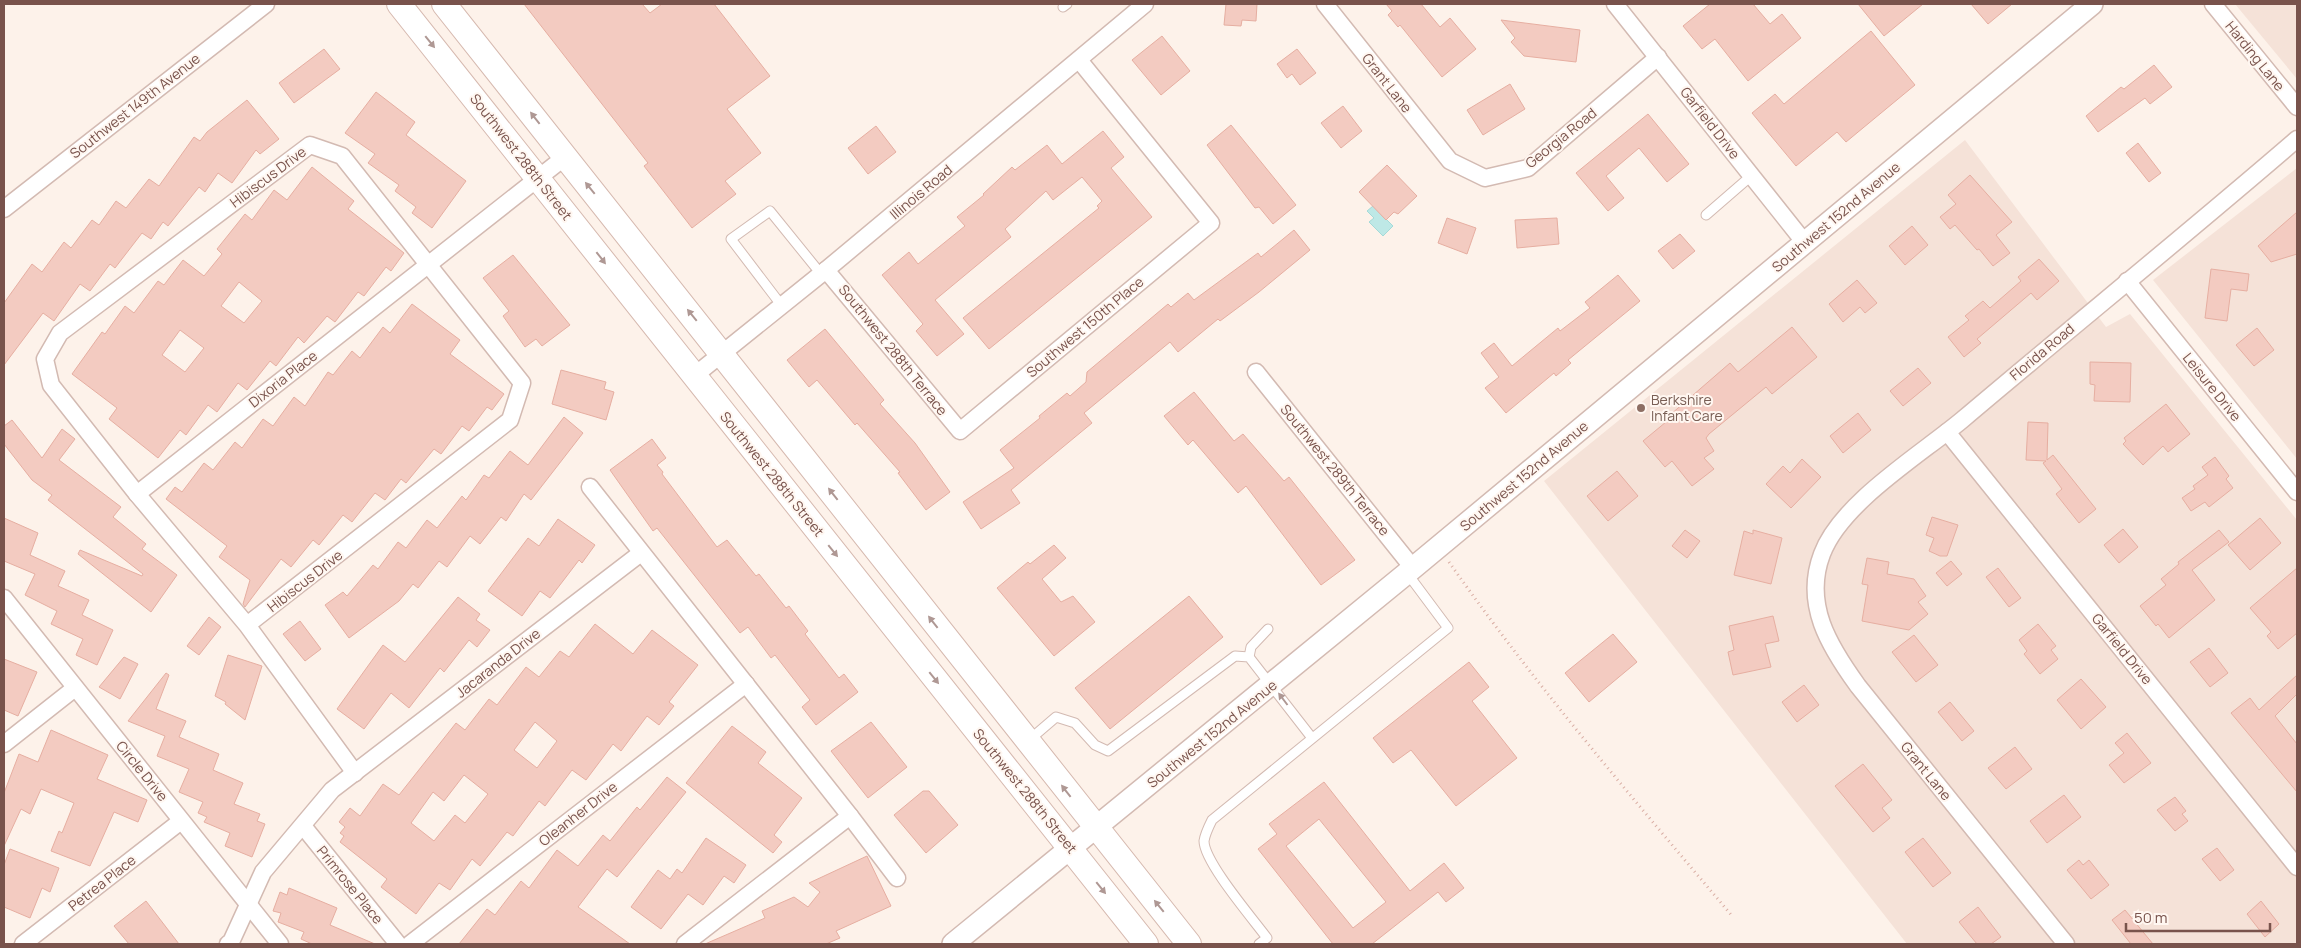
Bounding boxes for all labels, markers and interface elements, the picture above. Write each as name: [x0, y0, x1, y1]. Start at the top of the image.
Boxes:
street label: Harding Lane: [2221, 17, 2289, 95]
one-way arrow: [424, 35, 435, 48]
street label: Southwest 149th Avenue: [66, 49, 204, 162]
street label: Grant Lane: [1358, 49, 1417, 116]
street label: Garfield Drive: [1676, 83, 1744, 163]
street label: Southwest 288th Street: [466, 90, 577, 224]
street label: Georgia Road: [1521, 103, 1600, 172]
one-way arrow: [530, 112, 541, 125]
street label: Hibiscus Drive: [226, 142, 310, 211]
street label: Southwest 152nd Avenue: [1768, 157, 1904, 276]
street label: Illinois Road: [885, 160, 956, 223]
one-way arrow: [585, 182, 596, 195]
one-way arrow: [595, 251, 606, 264]
street label: Southwest 150th Place: [1022, 272, 1147, 381]
street label: Southwest 288th Terrace: [835, 280, 952, 419]
one-way arrow: [686, 309, 697, 322]
street label: Florida Road: [2005, 319, 2078, 384]
street label: Dixoria Place: [244, 346, 321, 411]
street label: Leisure Drive: [2179, 348, 2246, 425]
place label: Berkshire Infant Care: [1651, 390, 1723, 425]
street label: Southwest 289th Terrace: [1276, 400, 1394, 539]
marker: Berkshire Infant Care: [1635, 402, 1647, 414]
street label: Southwest 288th Street: [716, 407, 829, 540]
street label: Southwest 152nd Avenue: [1456, 416, 1592, 535]
one-way arrow: [827, 488, 838, 501]
one-way arrow: [828, 544, 838, 557]
street label: Hibiscus Drive: [263, 545, 346, 616]
street label: Garfield Drive: [2088, 609, 2157, 688]
one-way arrow: [928, 615, 939, 628]
street label: Jacaranda Drive: [452, 624, 544, 702]
one-way arrow: [929, 671, 940, 684]
street label: Southwest 152nd Avenue: [1143, 675, 1281, 792]
one-way arrow: [1277, 693, 1288, 706]
street label: Southwest 288th Street: [969, 724, 1082, 857]
street label: Circle Drive: [112, 736, 173, 805]
street label: Grant Lane: [1897, 737, 1956, 804]
street label: Oleanher Drive: [535, 777, 621, 850]
one-way arrow: [1061, 785, 1072, 798]
street label: Primrose Place: [313, 842, 388, 928]
street label: Petrea Place: [64, 850, 139, 915]
one-way arrow: [1096, 881, 1107, 894]
one-way arrow: [1153, 900, 1164, 913]
scale bar: [2126, 900, 2270, 932]
text: 50 m: [2134, 907, 2168, 928]

